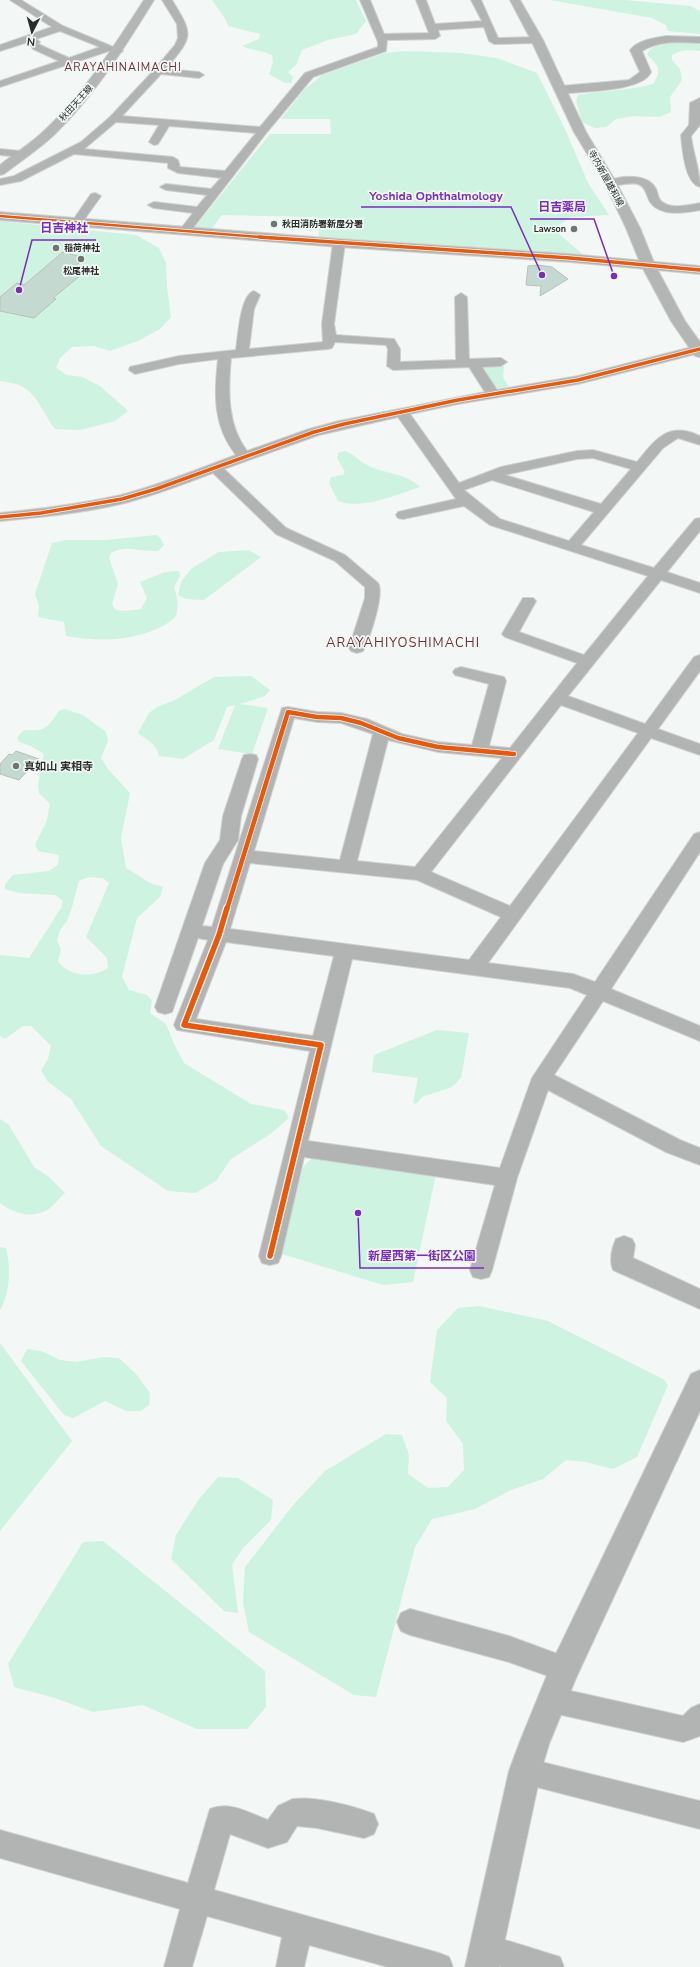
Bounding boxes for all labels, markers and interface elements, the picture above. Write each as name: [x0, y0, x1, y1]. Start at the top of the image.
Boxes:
north arrow: [12, 12, 52, 52]
text: N: [26, 34, 36, 49]
district label: ARAYAHINAIMACHI: [64, 60, 182, 75]
street label: 秋田天王線: [56, 82, 96, 124]
street label: 寺内新屋雄和線: [585, 148, 627, 209]
callout: Yoshida Ophthalmology: [361, 183, 511, 207]
text: Yoshida Ophthalmology: [368, 188, 503, 204]
callout: 日吉薬局: [530, 195, 594, 219]
text: 日吉薬局: [538, 199, 586, 215]
callout: 日吉神社: [32, 216, 96, 240]
place label: 秋田消防署新屋分署: [282, 218, 363, 230]
marker: 秋田消防署新屋分署: [269, 219, 279, 229]
text: 日吉神社: [40, 220, 88, 236]
place label: Lawson: [534, 223, 566, 235]
marker: Lawson: [569, 224, 579, 234]
place label: 稲荷神社: [64, 242, 100, 254]
marker: 稲荷神社: [51, 243, 61, 253]
marker: 松尾神社: [76, 254, 86, 264]
place label: 松尾神社: [63, 265, 99, 277]
district label: ARAYAHIYOSHIMACHI: [326, 634, 480, 652]
place label: 真如山 実相寺: [24, 759, 93, 774]
marker: 真如山 実相寺: [11, 761, 21, 771]
callout: 新屋西第一街区公園: [360, 1244, 484, 1268]
text: 新屋西第一街区公園: [368, 1248, 476, 1264]

